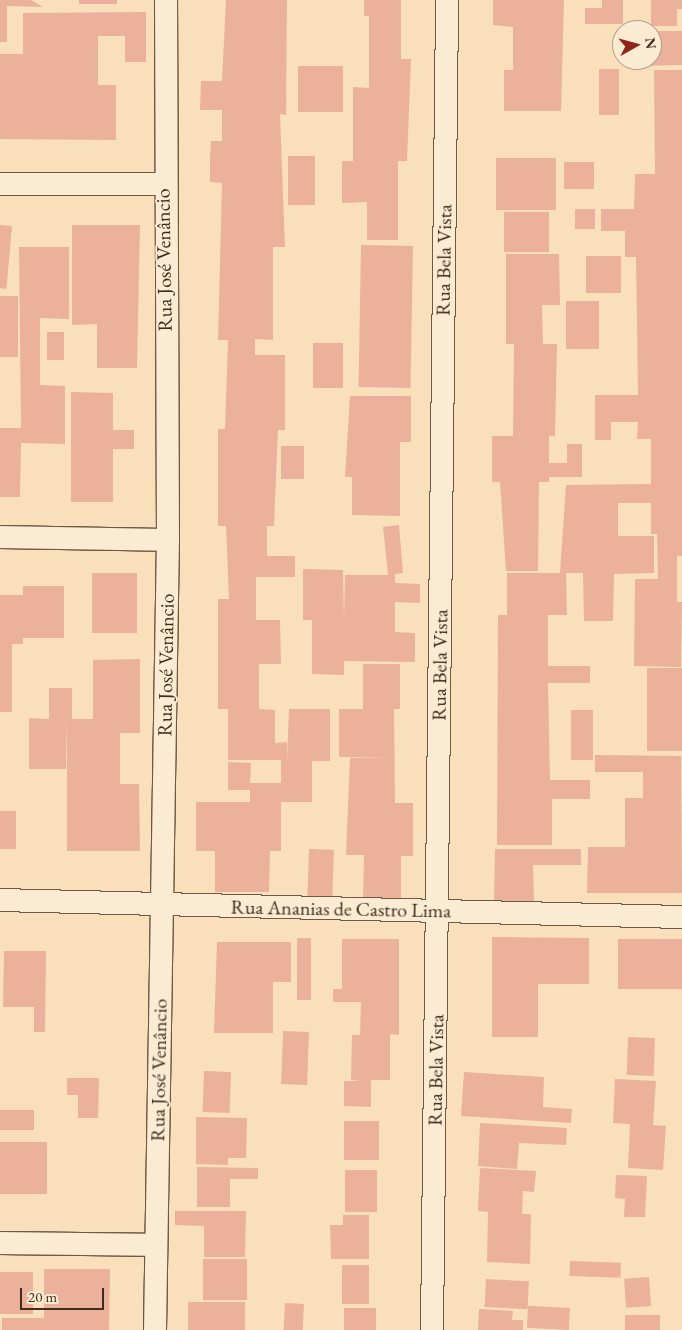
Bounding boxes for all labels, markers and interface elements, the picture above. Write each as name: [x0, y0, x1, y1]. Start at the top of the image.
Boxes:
north arrow: [612, 20, 662, 70]
text: N: [641, 37, 661, 50]
street label: Rua José Venâncio: [151, 188, 177, 332]
street label: Rua Bela Vista: [431, 204, 457, 316]
street label: Rua José Venâncio: [153, 593, 179, 737]
street label: Rua Bela Vista: [427, 609, 453, 721]
street label: Rua Ananias de Castro Lima: [231, 895, 451, 923]
street label: Rua José Venâncio: [146, 998, 172, 1142]
street label: Rua Bela Vista: [423, 1014, 449, 1126]
scale bar: [22, 1278, 106, 1310]
text: 20 m: [28, 1287, 57, 1306]

